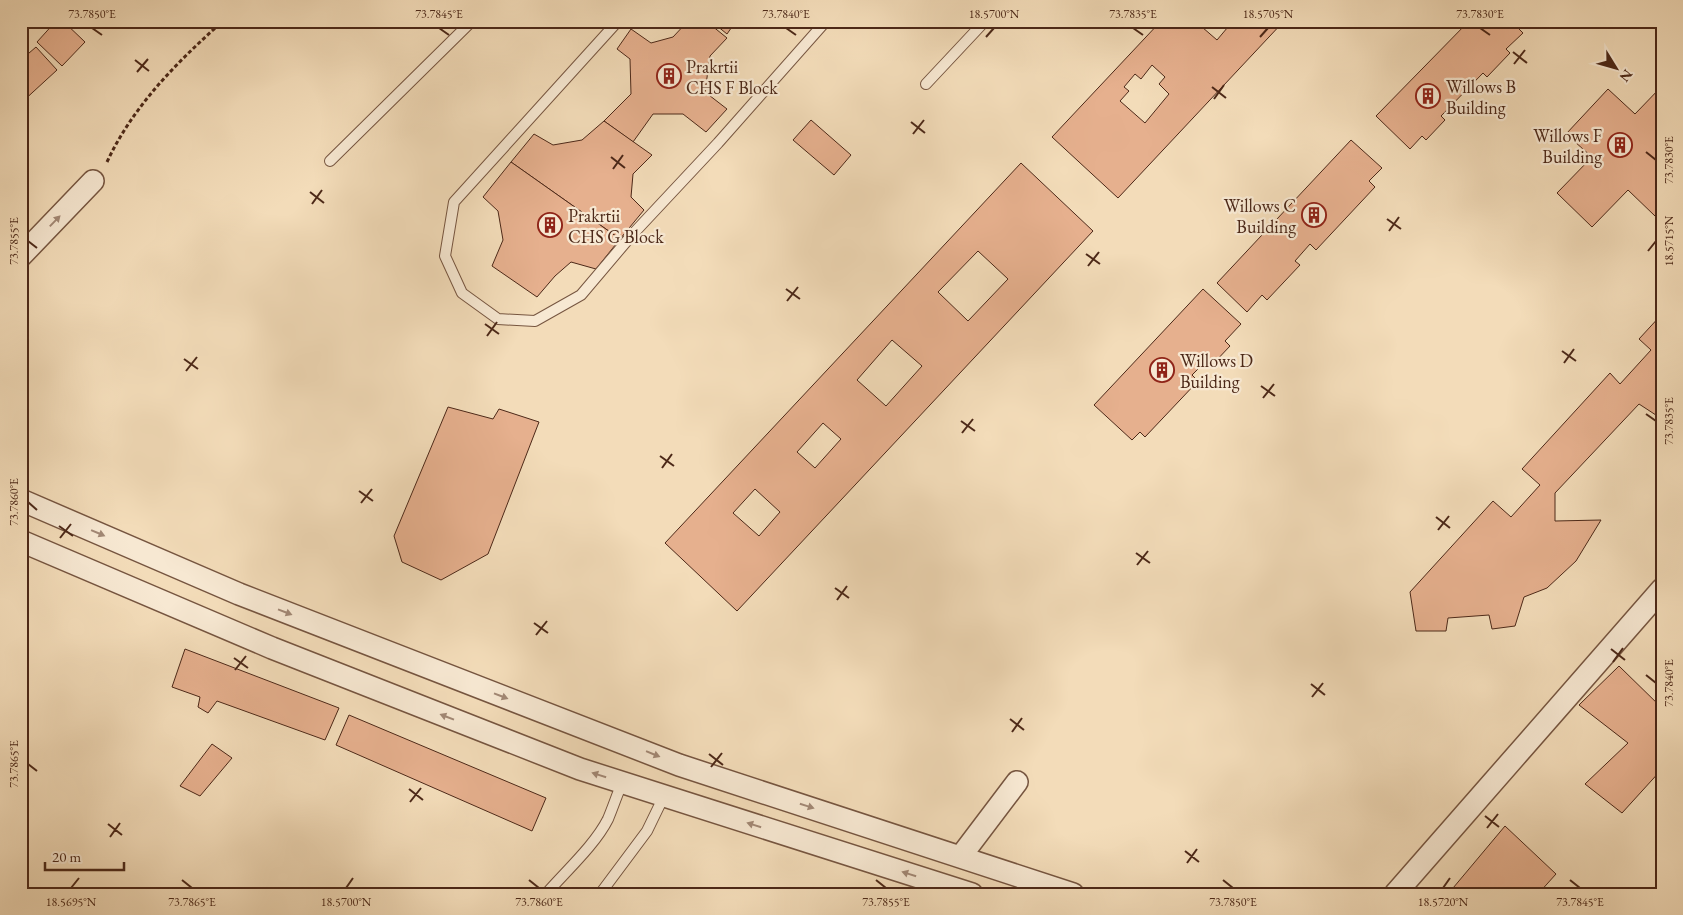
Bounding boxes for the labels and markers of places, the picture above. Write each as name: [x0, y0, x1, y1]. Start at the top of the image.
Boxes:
place label: Prakrtii CHS F Block: [686, 55, 778, 99]
building icon: Prakrtii CHS F Block: [656, 63, 682, 89]
place label: Willows B Building: [1446, 75, 1516, 119]
building icon: Willows B Building: [1415, 83, 1441, 109]
place label: Willows F Building: [1533, 124, 1602, 168]
building icon: Willows F Building: [1607, 132, 1633, 158]
place label: Willows C Building: [1224, 194, 1296, 238]
building icon: Willows C Building: [1301, 202, 1327, 228]
place label: Prakrtii CHS G Block: [568, 204, 664, 248]
building icon: Prakrtii CHS G Block: [537, 212, 563, 238]
place label: Willows D Building: [1180, 349, 1253, 393]
building icon: Willows D Building: [1149, 357, 1175, 383]

